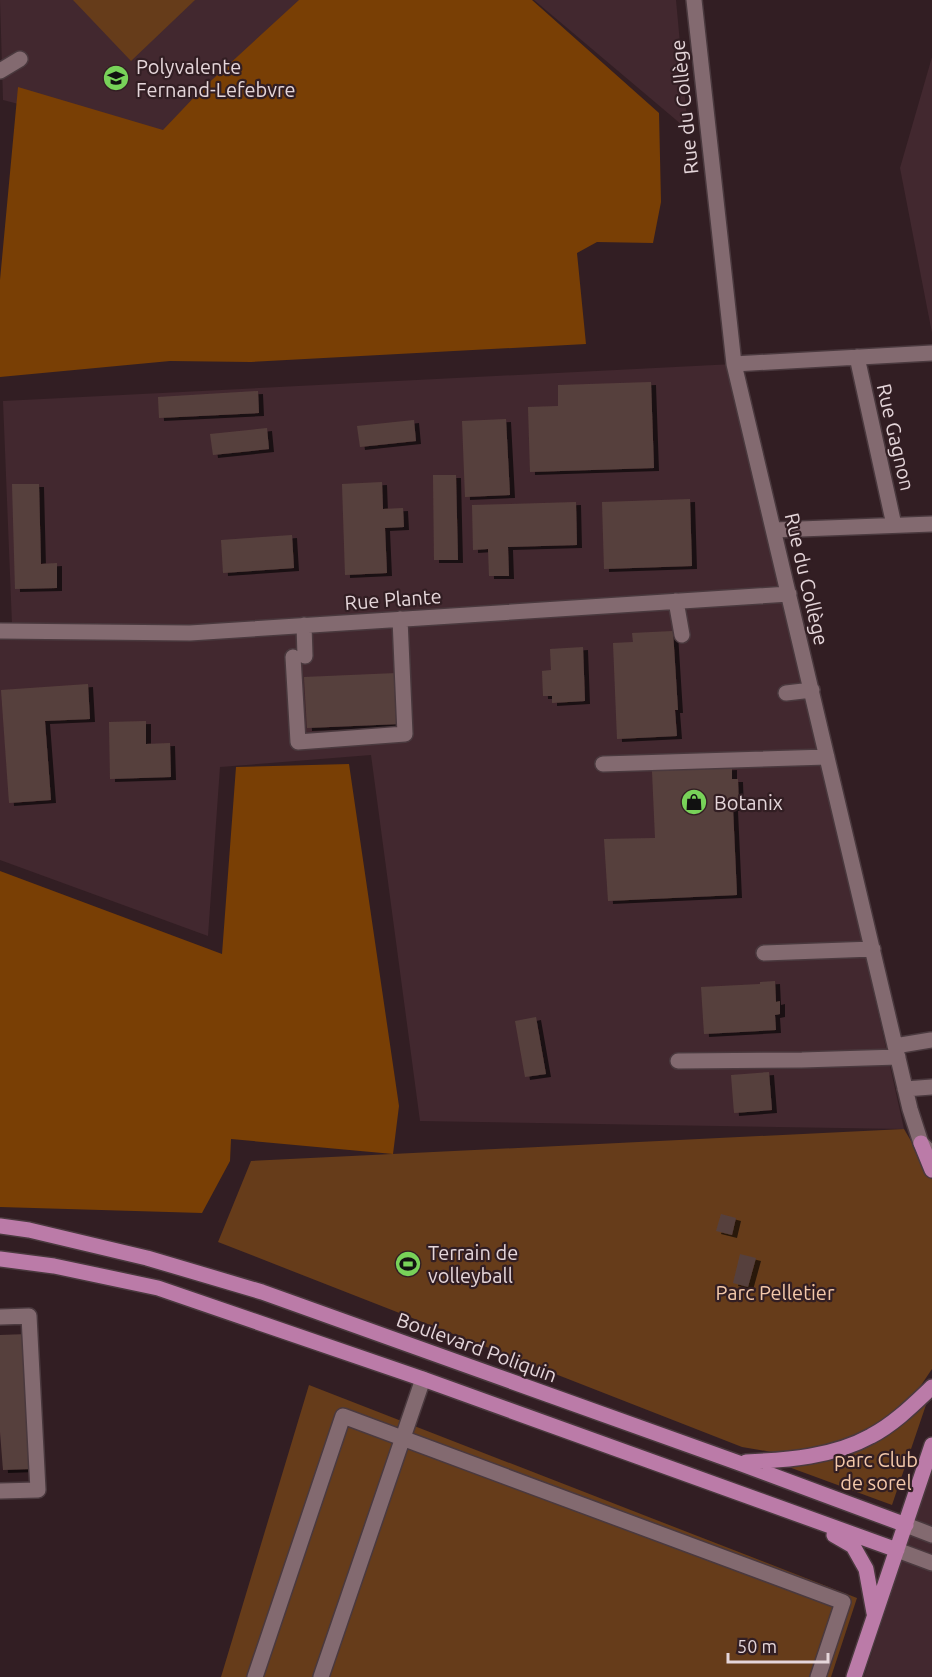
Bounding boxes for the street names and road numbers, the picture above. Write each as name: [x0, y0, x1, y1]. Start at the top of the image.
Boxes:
street label: Rue du Collège: [665, 39, 703, 175]
street label: Rue Gagnon: [873, 381, 919, 493]
street label: Rue du Collège: [781, 511, 833, 647]
street label: Rue Plante: [344, 584, 442, 614]
street label: Boulevard Poliquin: [394, 1307, 560, 1387]

